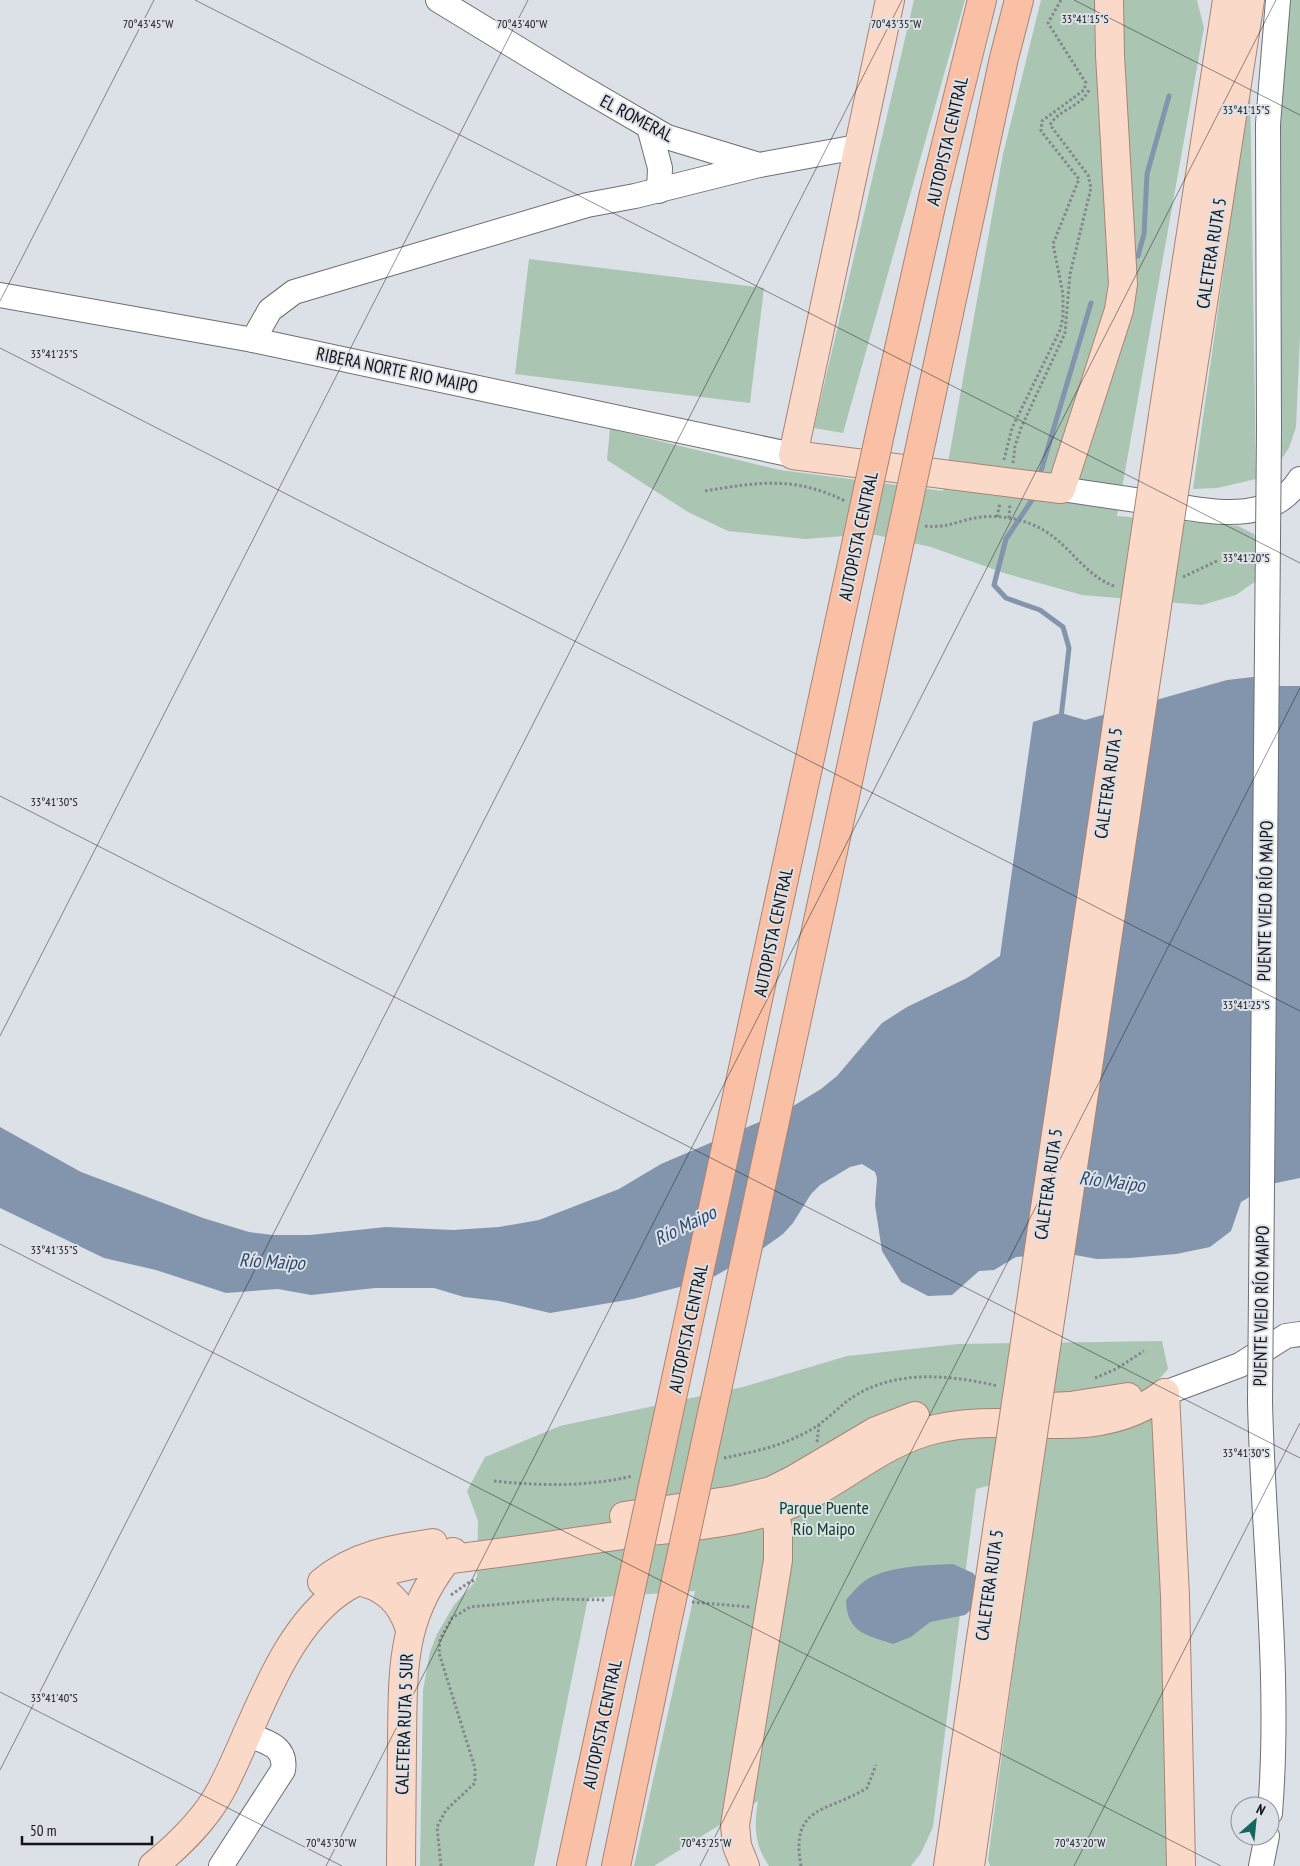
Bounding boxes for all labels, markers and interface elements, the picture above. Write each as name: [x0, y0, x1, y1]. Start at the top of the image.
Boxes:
text: 33°41'15"S: [1061, 11, 1109, 26]
text: 70°43'45"W: [123, 16, 173, 31]
text: 70°43'40"W: [497, 16, 547, 31]
text: 70°43'35"W: [871, 16, 921, 31]
street label: AUTOPISTA CENTRAL: [921, 74, 973, 208]
street label: EL ROMERAL: [596, 89, 678, 147]
text: 33°41'15"S: [1222, 102, 1270, 117]
street label: CALETERA RUTA 5: [1191, 196, 1231, 310]
street label: RIBERA NORTE RIO MAIPO: [314, 342, 480, 398]
text: 33°41'25"S: [30, 346, 78, 361]
street label: AUTOPISTA CENTRAL: [833, 469, 883, 603]
text: 33°41'20"S: [1222, 550, 1270, 565]
street label: CALETERA RUTA 5: [1089, 726, 1127, 840]
text: 33°41'30"S: [30, 794, 78, 809]
street label: PUENTE VIEJO RÍO MAIPO: [1252, 820, 1278, 982]
street label: AUTOPISTA CENTRAL: [748, 865, 798, 999]
text: 33°41'25"S: [1222, 997, 1270, 1012]
street label: CALETERA RUTA 5: [1029, 1127, 1067, 1241]
water label: Río Maipo: [1078, 1165, 1148, 1197]
water label: Río Maipo: [650, 1199, 721, 1250]
street label: PUENTE VIEJO RÍO MAIPO: [1248, 1225, 1274, 1387]
text: 33°41'35"S: [30, 1242, 78, 1257]
water label: Río Maipo: [239, 1247, 307, 1275]
street label: AUTOPISTA CENTRAL: [663, 1261, 713, 1395]
text: 33°41'30"S: [1222, 1445, 1270, 1460]
park label: Parque Puente Río Maipo: [779, 1496, 869, 1540]
street label: CALETERA RUTA 5: [970, 1528, 1008, 1642]
street label: CALETERA RUTA 5 SUR: [390, 1652, 418, 1795]
street label: AUTOPISTA CENTRAL: [577, 1657, 627, 1791]
text: 33°41'40"S: [30, 1690, 78, 1705]
north arrow: [1230, 1796, 1280, 1846]
text: N: [1253, 1800, 1268, 1819]
scale bar: [22, 1814, 152, 1846]
text: 50 m: [30, 1821, 56, 1840]
text: 70°43'30"W: [306, 1835, 356, 1850]
text: 70°43'25"W: [681, 1835, 731, 1850]
text: 70°43'20"W: [1055, 1835, 1105, 1850]

